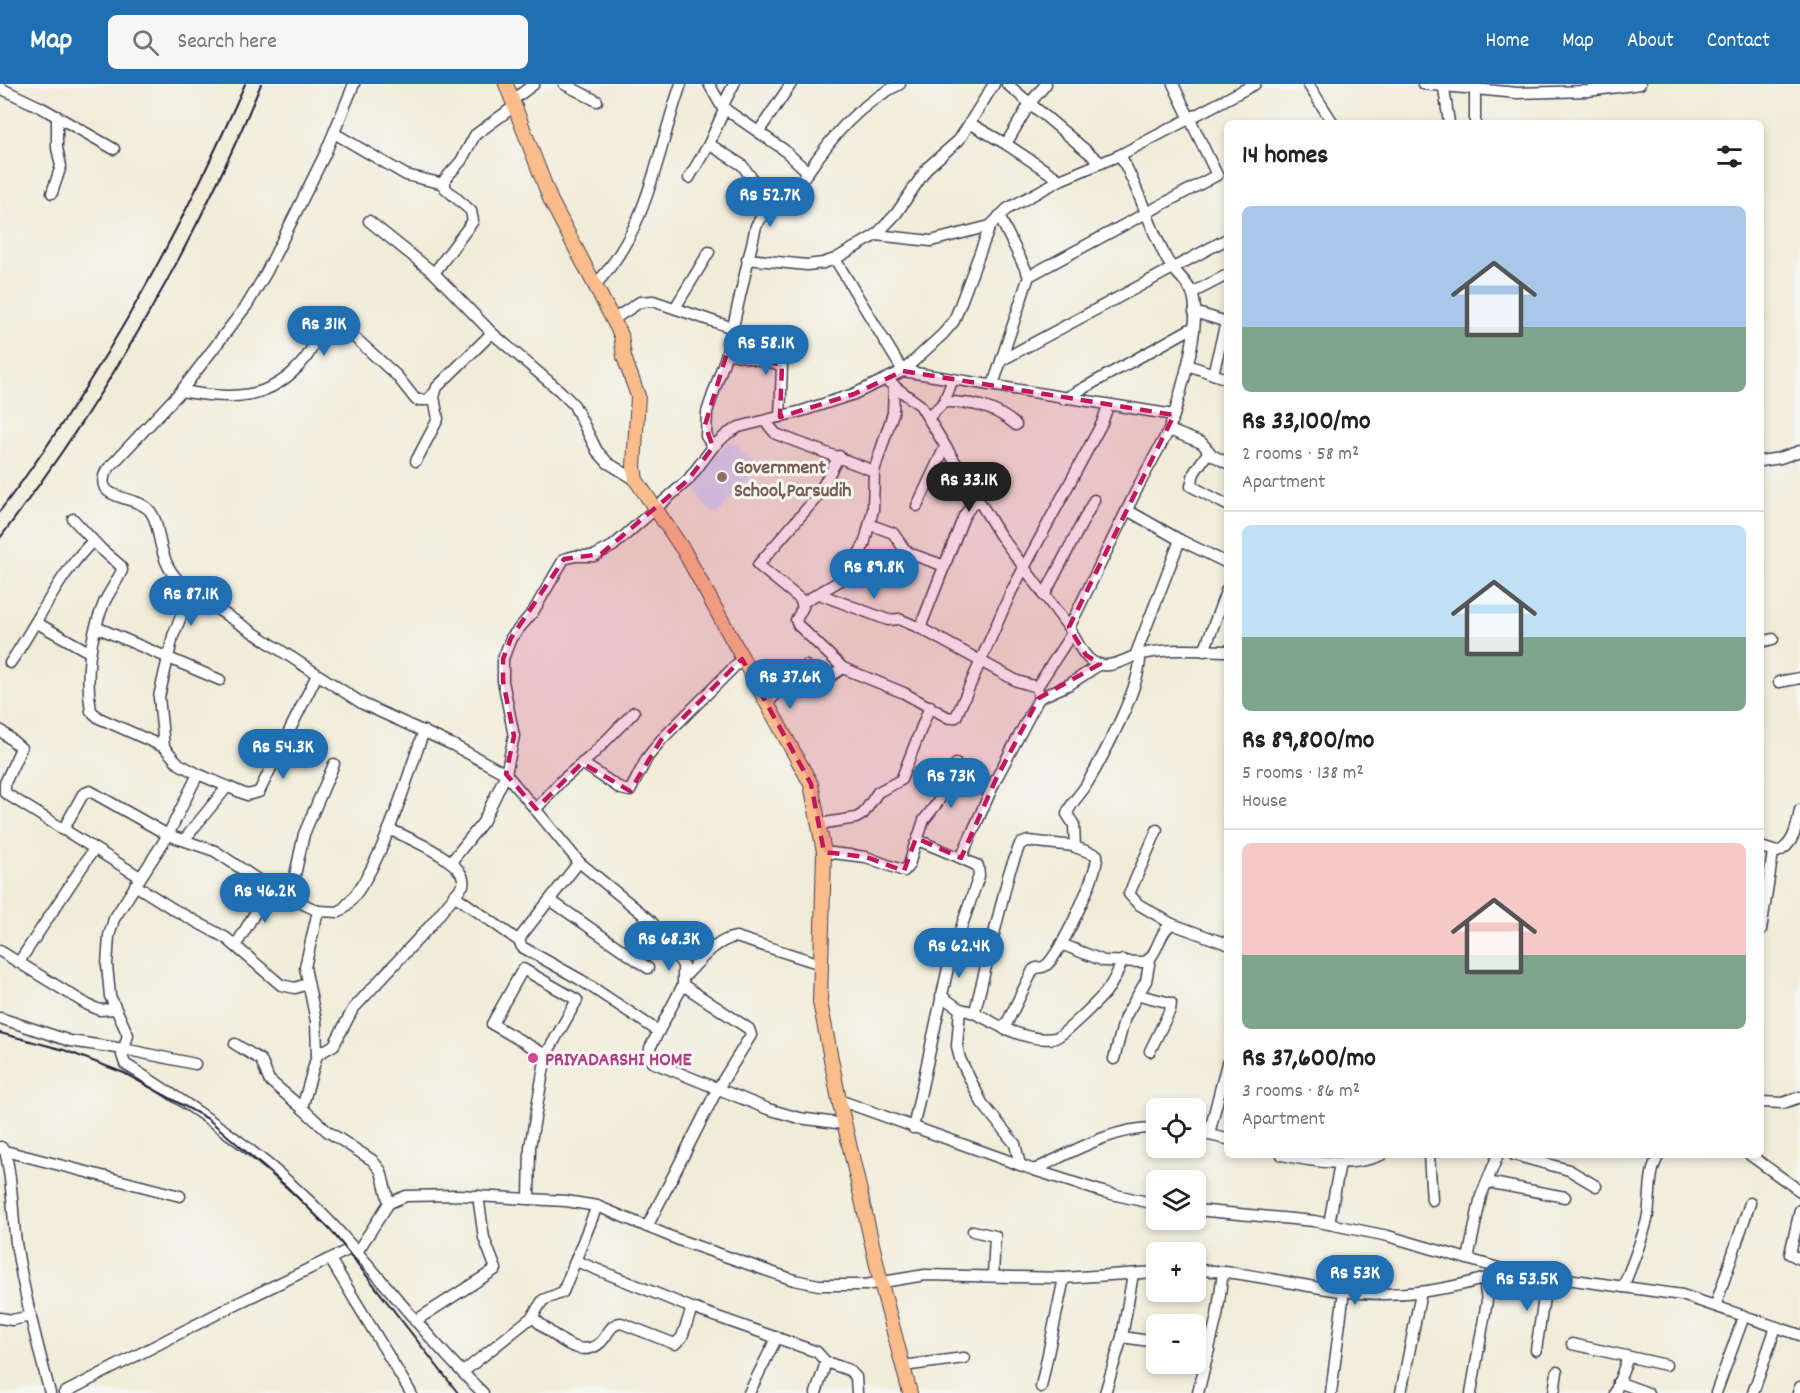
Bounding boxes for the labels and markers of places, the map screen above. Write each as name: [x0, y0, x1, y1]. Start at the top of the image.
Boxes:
pin: Rs 52.7K: [708, 177, 832, 228]
pin: Rs 31K: [275, 306, 373, 357]
pin: Rs 58.1K: [704, 325, 828, 376]
place label: Government School,Parsudih: [734, 455, 852, 506]
pin: Rs 33.1K: [907, 462, 1031, 513]
marker: Government School,Parsudih: [715, 470, 729, 484]
pin: Rs 89.8K: [812, 549, 936, 600]
pin: Rs 87.1K: [129, 576, 253, 627]
pin: Rs 37.6K: [728, 659, 852, 710]
pin: Rs 54.3K: [221, 729, 345, 780]
pin: Rs 73K: [902, 758, 1000, 809]
pin: Rs 46.2K: [203, 873, 327, 924]
pin: Rs 68.3K: [607, 921, 731, 972]
pin: Rs 62.4K: [897, 928, 1021, 979]
place label: PRIYADARSHI HOME: [545, 1047, 693, 1075]
marker: PRIYADARSHI HOME: [526, 1051, 540, 1065]
pin: Rs 53K: [1306, 1255, 1404, 1306]
pin: Rs 53.5K: [1465, 1261, 1589, 1312]

